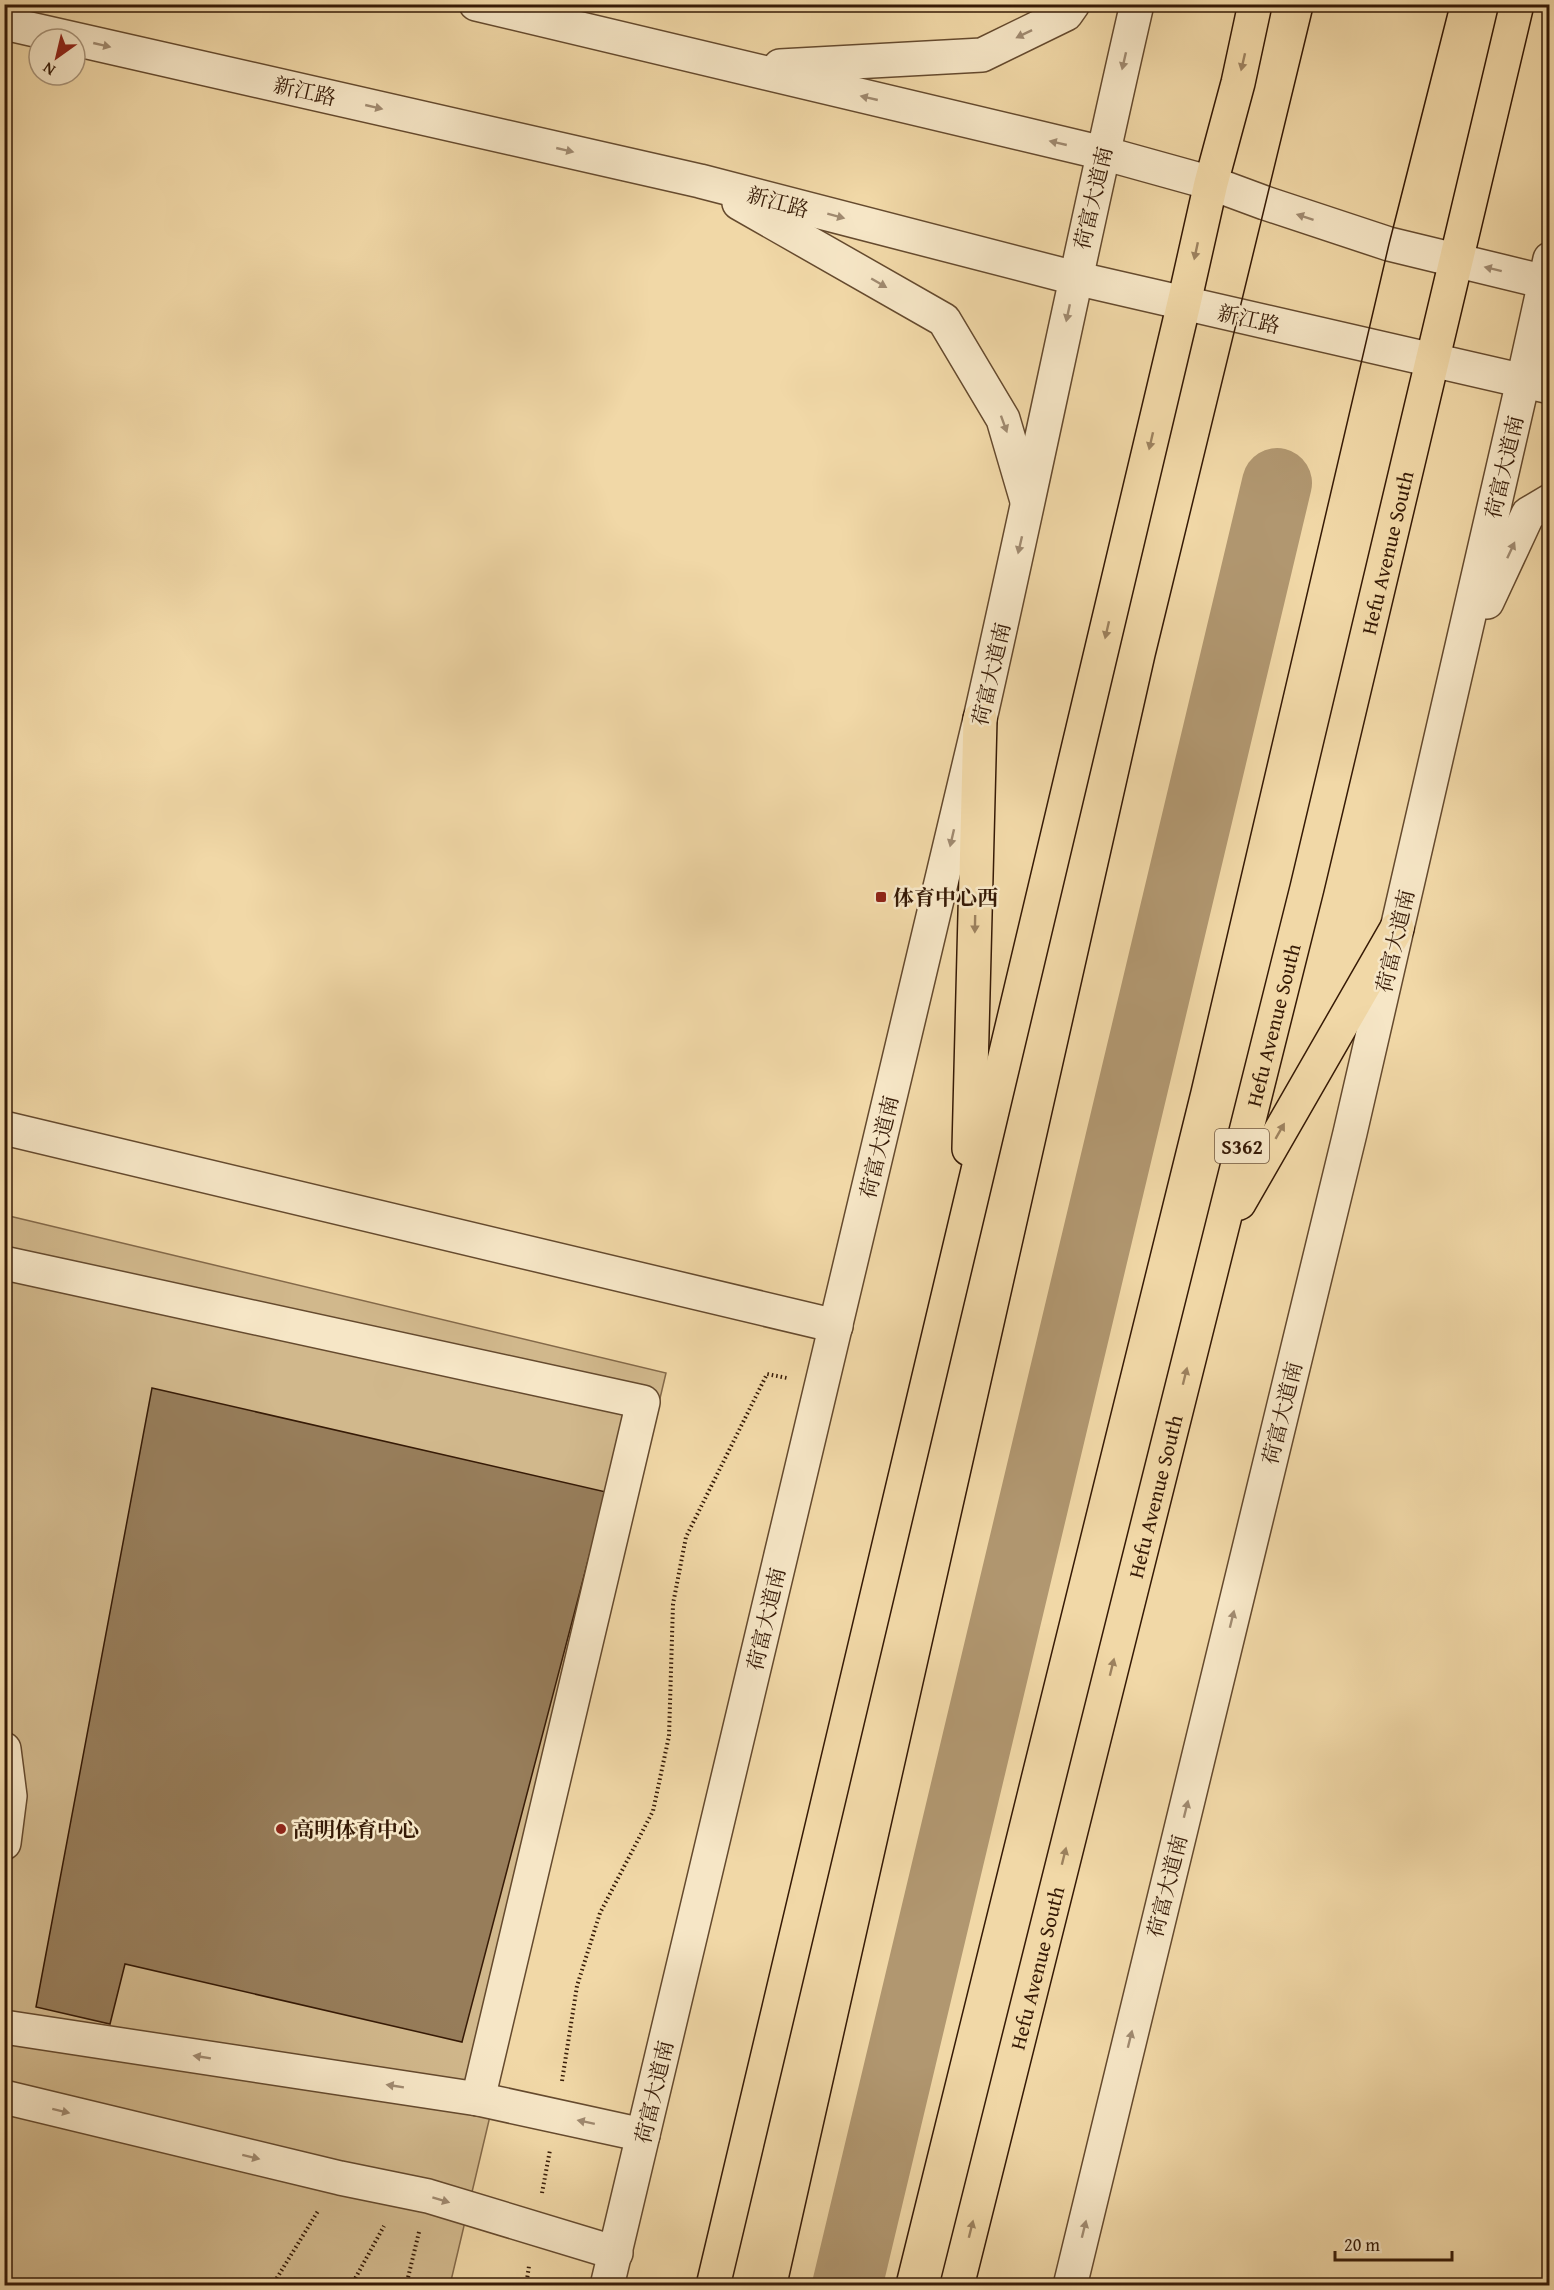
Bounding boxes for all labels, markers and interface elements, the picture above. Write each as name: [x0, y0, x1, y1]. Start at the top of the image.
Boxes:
north arrow: [27, 27, 87, 87]
one-way arrow: [1015, 30, 1032, 39]
one-way arrow: [93, 41, 112, 50]
one-way arrow: [1119, 52, 1128, 71]
one-way arrow: [1237, 52, 1247, 71]
text: N: [37, 56, 60, 82]
street label: 新江路: [271, 69, 339, 113]
one-way arrow: [859, 92, 878, 102]
one-way arrow: [365, 103, 384, 112]
one-way arrow: [1049, 137, 1067, 147]
street label: 荷富大道南: [1066, 143, 1120, 253]
one-way arrow: [555, 146, 574, 156]
street label: 新江路: [744, 179, 812, 225]
one-way arrow: [1296, 211, 1314, 221]
one-way arrow: [826, 212, 845, 222]
one-way arrow: [1190, 242, 1200, 260]
one-way arrow: [1483, 264, 1502, 274]
one-way arrow: [871, 278, 888, 288]
street label: 新江路: [1215, 297, 1283, 341]
one-way arrow: [1063, 304, 1072, 323]
street label: 荷富大道南: [1477, 412, 1531, 522]
one-way arrow: [1000, 415, 1010, 433]
one-way arrow: [1146, 431, 1156, 450]
street label: Hefu Avenue South: [1352, 467, 1421, 637]
one-way arrow: [1014, 536, 1024, 555]
one-way arrow: [1507, 542, 1516, 559]
street label: 荷富大道南: [964, 619, 1018, 729]
one-way arrow: [1101, 621, 1111, 640]
one-way arrow: [947, 828, 957, 847]
place label: 体育中心西: [893, 882, 998, 913]
street label: 荷富大道南: [1368, 886, 1422, 996]
marker: 体育中心西: [874, 890, 888, 904]
one-way arrow: [970, 915, 980, 934]
street label: Hefu Avenue South: [1237, 940, 1308, 1110]
street label: 荷富大道南: [852, 1092, 906, 1202]
one-way arrow: [1275, 1123, 1286, 1139]
road number: S362: [1215, 1129, 1269, 1163]
street label: 荷富大道南: [1254, 1358, 1310, 1468]
one-way arrow: [1180, 1367, 1190, 1385]
street label: Hefu Avenue South: [1119, 1411, 1190, 1581]
street label: 荷富大道南: [739, 1564, 793, 1674]
one-way arrow: [1228, 1610, 1238, 1629]
one-way arrow: [1107, 1658, 1117, 1676]
one-way arrow: [1182, 1800, 1192, 1818]
place label: 高明体育中心: [293, 1814, 419, 1845]
marker: 高明体育中心: [274, 1822, 288, 1836]
street label: 荷富大道南: [1139, 1831, 1195, 1941]
one-way arrow: [1060, 1847, 1070, 1865]
street label: Hefu Avenue South: [1001, 1883, 1072, 2053]
one-way arrow: [1126, 2030, 1136, 2048]
street label: 荷富大道南: [627, 2037, 681, 2147]
one-way arrow: [192, 2052, 211, 2061]
one-way arrow: [385, 2082, 404, 2091]
one-way arrow: [52, 2107, 71, 2116]
one-way arrow: [577, 2117, 595, 2127]
one-way arrow: [242, 2152, 260, 2162]
one-way arrow: [432, 2196, 450, 2205]
one-way arrow: [1080, 2219, 1089, 2238]
one-way arrow: [966, 2220, 976, 2238]
scale bar: [1335, 2224, 1452, 2262]
text: 20 m: [1344, 2231, 1380, 2258]

